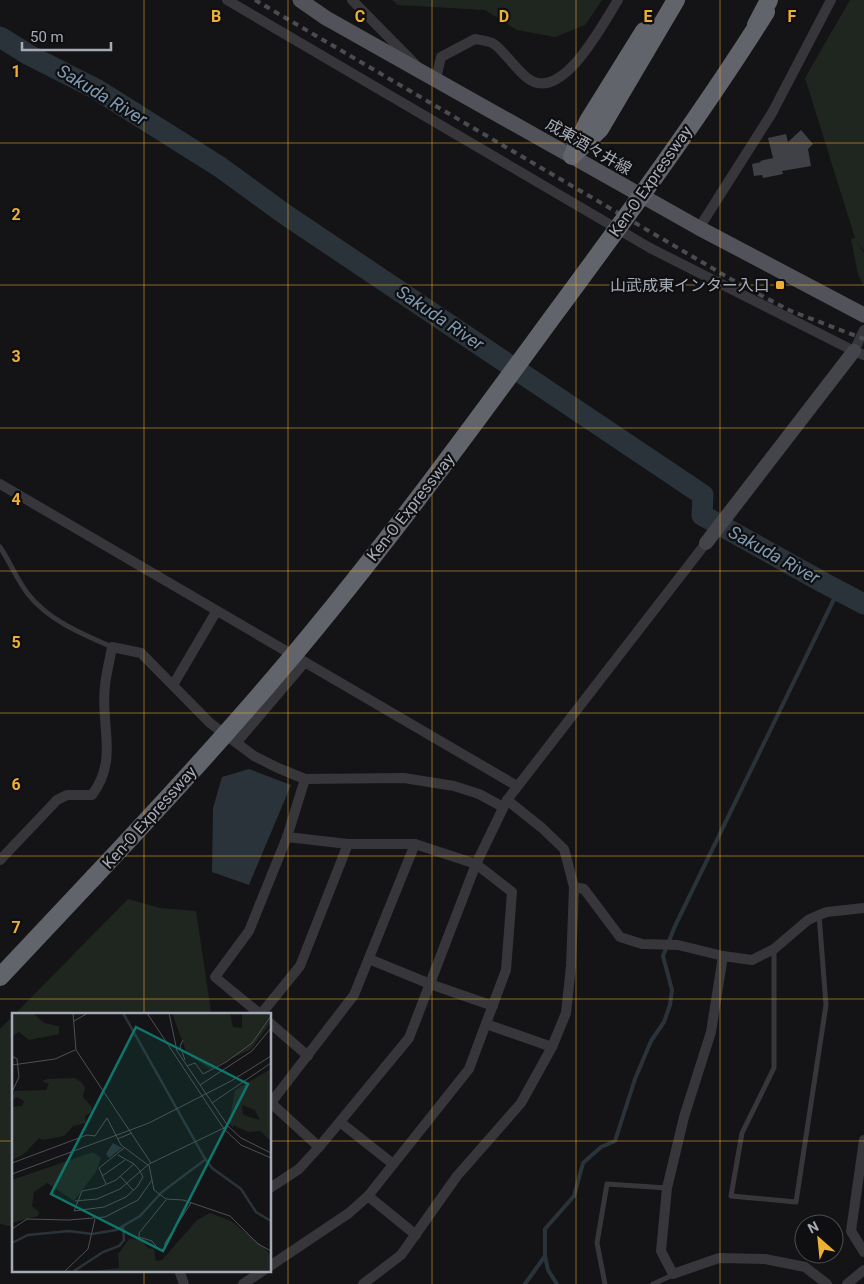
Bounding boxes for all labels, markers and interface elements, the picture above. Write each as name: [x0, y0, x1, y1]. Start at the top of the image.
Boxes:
text: B: [211, 7, 221, 26]
text: C: [355, 7, 365, 26]
text: D: [499, 7, 509, 26]
text: E: [644, 7, 653, 26]
text: F: [788, 7, 797, 26]
scale bar: [22, 20, 111, 52]
text: 50 m: [30, 28, 64, 46]
water label: Sakuda River: [54, 60, 152, 130]
text: 1: [11, 62, 21, 81]
street label: 成東酒々井線: [542, 114, 635, 179]
street label: Ken-O Expressway: [605, 122, 696, 240]
text: 2: [11, 205, 21, 224]
place label: 山武成東インター入口: [610, 276, 770, 295]
marker: 山武成東インター入口: [774, 279, 786, 291]
water label: Sakuda River: [393, 281, 489, 355]
text: 3: [11, 347, 21, 366]
street label: Ken-O Expressway: [363, 449, 458, 565]
text: 4: [11, 490, 21, 509]
water label: Sakuda River: [725, 521, 824, 589]
text: 5: [11, 633, 21, 652]
street label: Ken-O Expressway: [98, 762, 201, 872]
text: 6: [11, 775, 21, 794]
text: 7: [11, 918, 21, 937]
inset map: [12, 1013, 271, 1272]
north arrow: [794, 1214, 844, 1264]
text: N: [805, 1218, 821, 1237]

